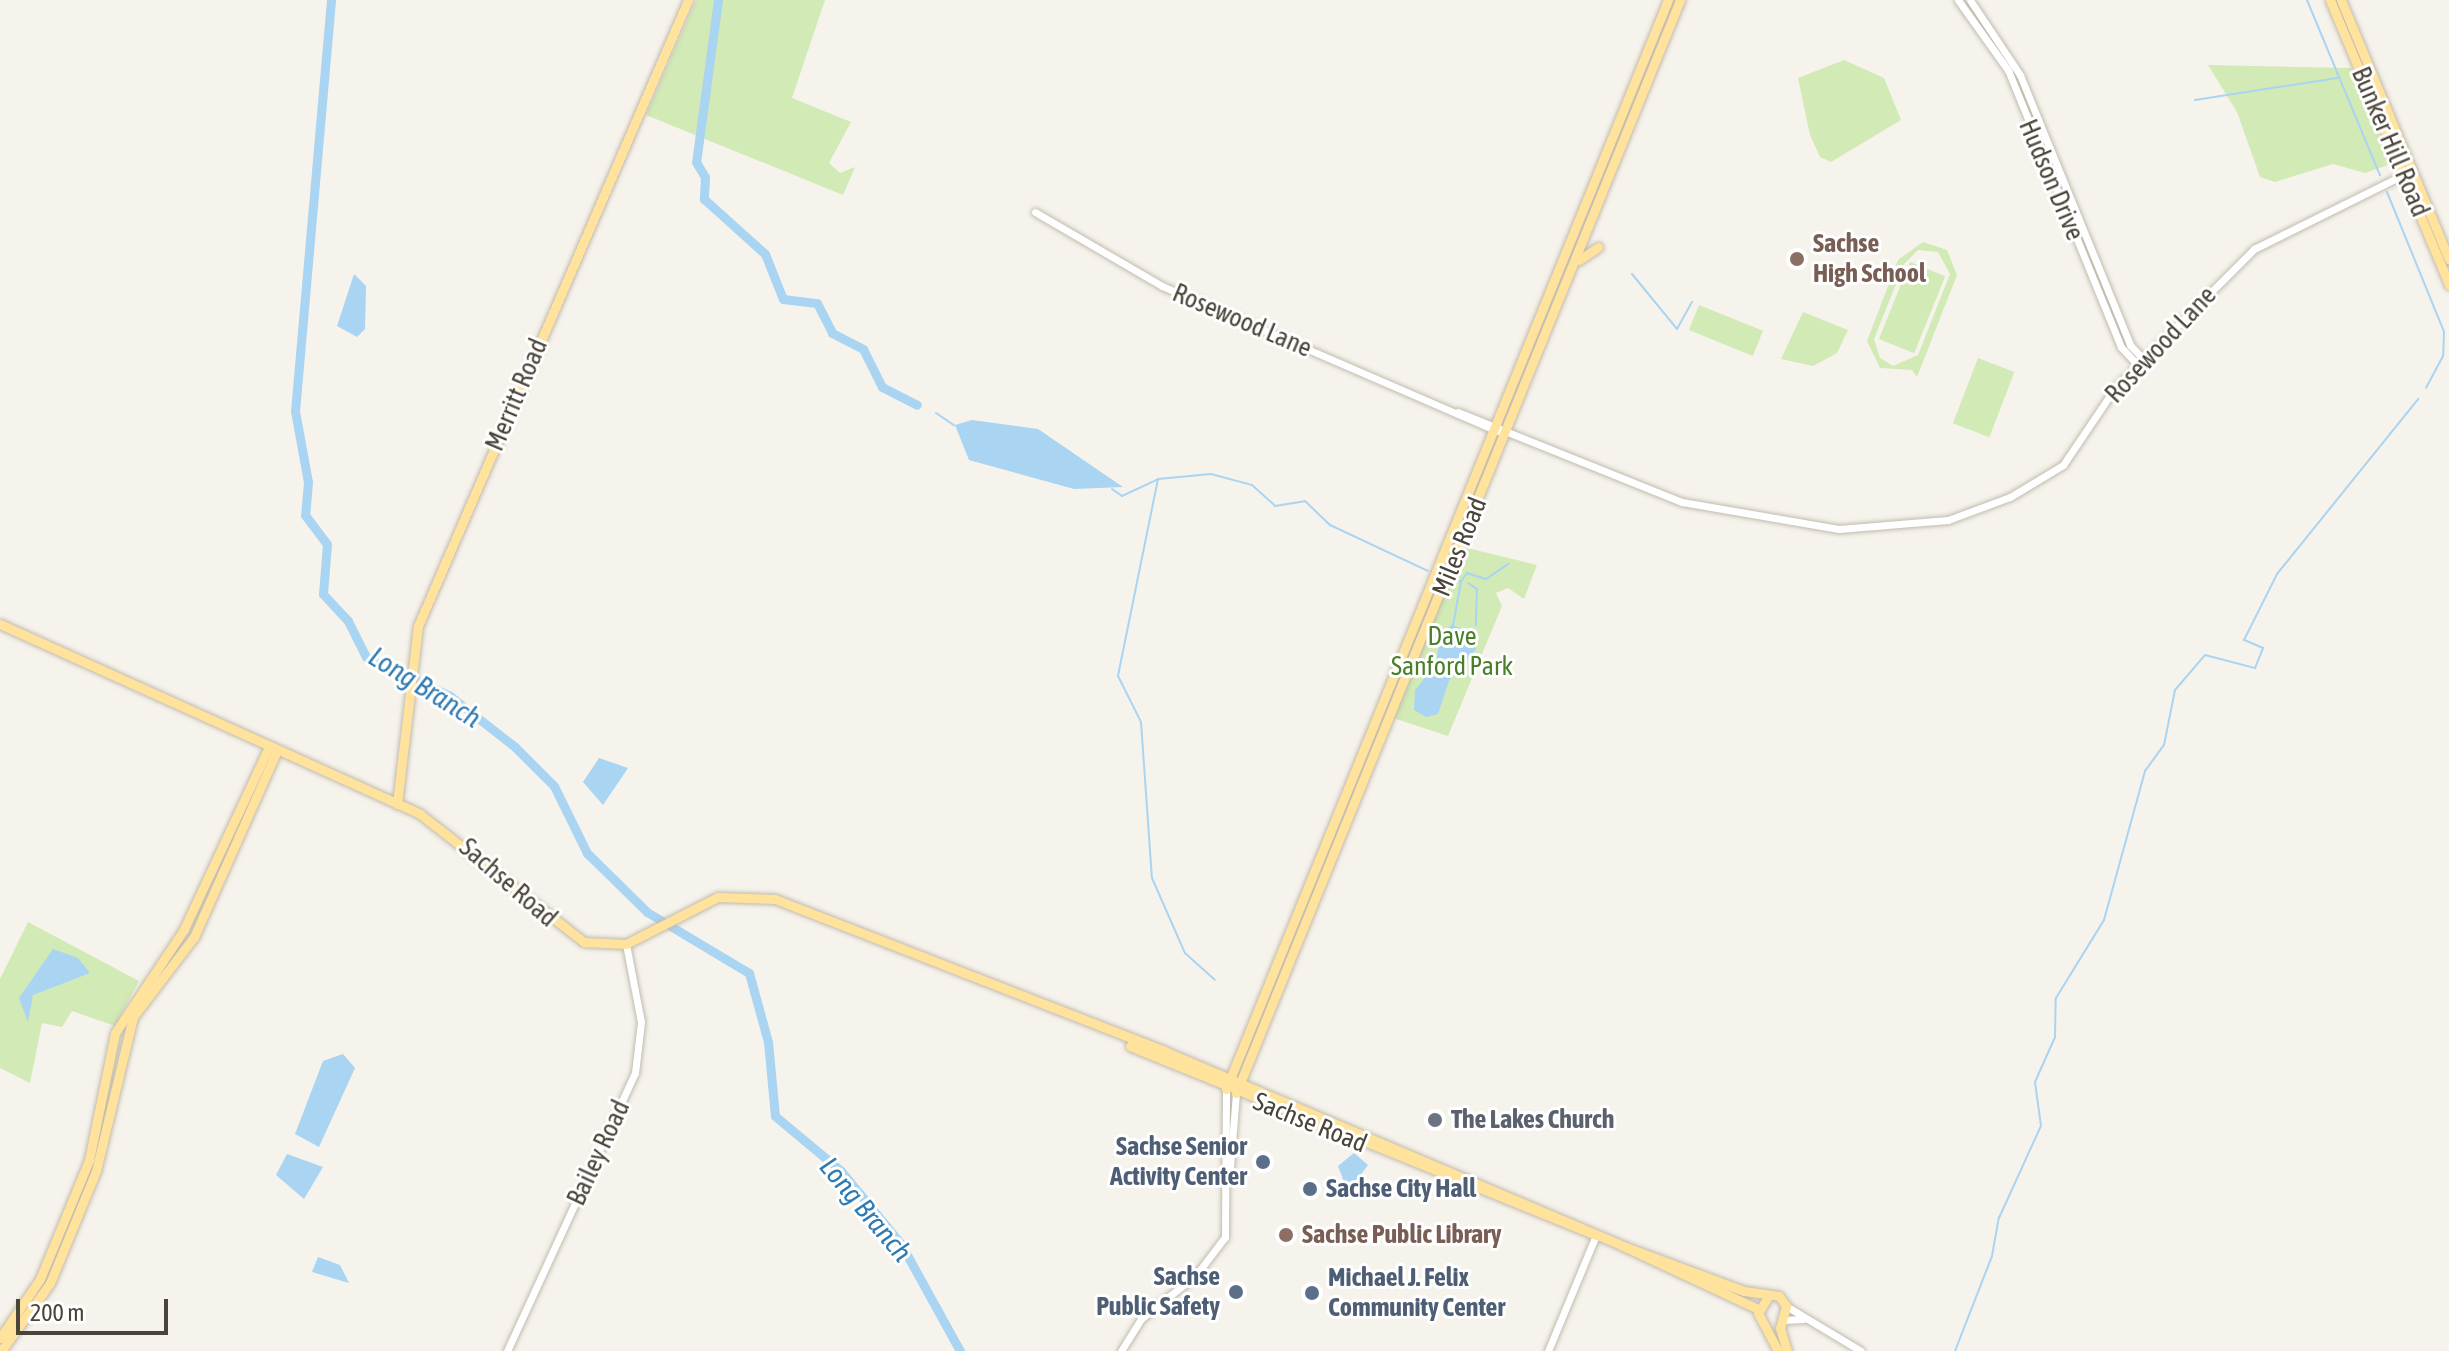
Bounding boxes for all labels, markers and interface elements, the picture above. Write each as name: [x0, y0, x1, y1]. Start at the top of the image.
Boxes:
street label: Bunker Hill Road: [2344, 62, 2436, 222]
street label: Hudson Drive: [2012, 115, 2090, 245]
place label: Sachse High School: [1813, 228, 1926, 290]
marker: Sachse High School: [1788, 250, 1806, 268]
street label: Rosewood Lane: [1168, 278, 1316, 364]
street label: Rosewood Lane: [2099, 280, 2223, 410]
street label: Merritt Road: [479, 334, 555, 456]
street label: Miles Road: [1426, 493, 1494, 601]
park label: Dave Sanford Park: [1391, 621, 1513, 682]
water label: Long Branch: [363, 639, 487, 735]
street label: Sachse Road: [453, 832, 563, 934]
street label: Sachse Road: [1249, 1086, 1371, 1160]
street label: Bailey Road: [561, 1095, 637, 1211]
place label: The Lakes Church: [1451, 1104, 1614, 1136]
marker: The Lakes Church: [1426, 1111, 1444, 1129]
place label: Sachse Senior Activity Center: [1110, 1131, 1247, 1192]
water label: Long Branch: [813, 1150, 919, 1268]
marker: Sachse Senior Activity Center: [1254, 1153, 1272, 1171]
place label: Sachse City Hall: [1326, 1173, 1476, 1205]
marker: Sachse City Hall: [1301, 1180, 1319, 1198]
place label: Sachse Public Library: [1302, 1219, 1501, 1251]
marker: Sachse Public Library: [1277, 1226, 1295, 1244]
place label: Sachse Public Safety: [1096, 1261, 1220, 1322]
place label: Michael J. Felix Community Center: [1328, 1262, 1505, 1324]
scale bar: [20, 1283, 172, 1333]
marker: Sachse Public Safety: [1227, 1283, 1245, 1301]
marker: Michael J. Felix Community Center: [1303, 1284, 1321, 1302]
text: 200 m: [30, 1299, 84, 1326]

